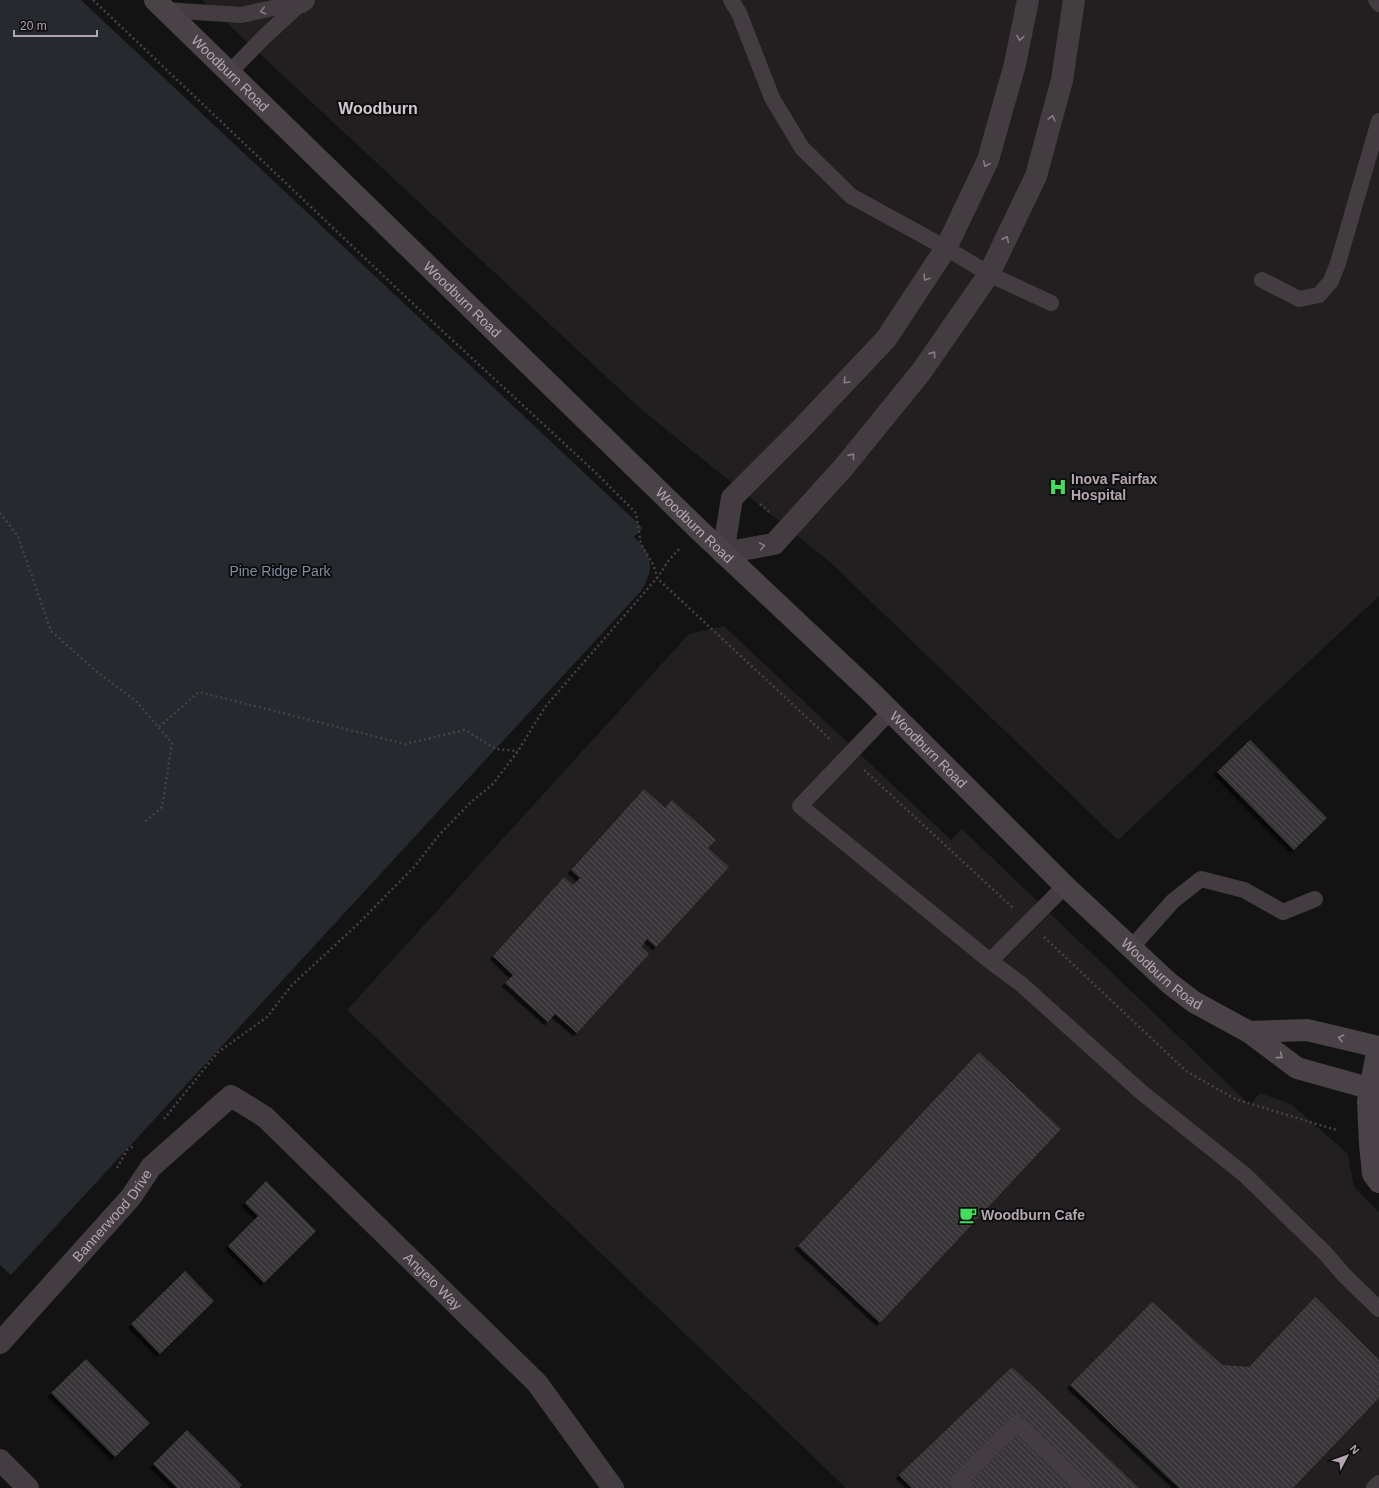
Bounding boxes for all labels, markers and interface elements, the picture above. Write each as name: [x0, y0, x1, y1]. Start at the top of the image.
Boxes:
one-way arrow: [260, 6, 267, 14]
scale bar: [14, 12, 97, 38]
text: 20 m: [20, 19, 47, 33]
street label: Woodburn Road: [188, 32, 272, 115]
one-way arrow: [1017, 35, 1025, 41]
district label: Woodburn: [338, 100, 418, 117]
one-way arrow: [1047, 114, 1055, 121]
one-way arrow: [983, 159, 991, 167]
one-way arrow: [1001, 236, 1009, 243]
street label: Woodburn Road: [420, 258, 504, 341]
one-way arrow: [924, 274, 931, 281]
one-way arrow: [928, 352, 935, 359]
one-way arrow: [844, 376, 851, 384]
one-way arrow: [847, 454, 854, 461]
place label: Inova Fairfax Hospital: [1071, 471, 1158, 503]
hospital icon: Inova Fairfax Hospital: [1048, 477, 1068, 497]
street label: Woodburn Road: [652, 484, 737, 566]
one-way arrow: [759, 543, 765, 551]
park label: Pine Ridge Park: [229, 563, 332, 579]
street label: Woodburn Road: [887, 708, 970, 791]
street label: Woodburn Road: [1118, 935, 1205, 1013]
one-way arrow: [1338, 1035, 1344, 1043]
one-way arrow: [1276, 1051, 1283, 1058]
street label: Bannerwood Drive: [69, 1166, 155, 1265]
cafe icon: Woodburn Cafe: [958, 1205, 978, 1225]
place label: Woodburn Cafe: [981, 1207, 1085, 1223]
street label: Angelo Way: [400, 1249, 465, 1313]
north arrow: [1327, 1436, 1367, 1476]
text: N: [1347, 1443, 1362, 1456]

